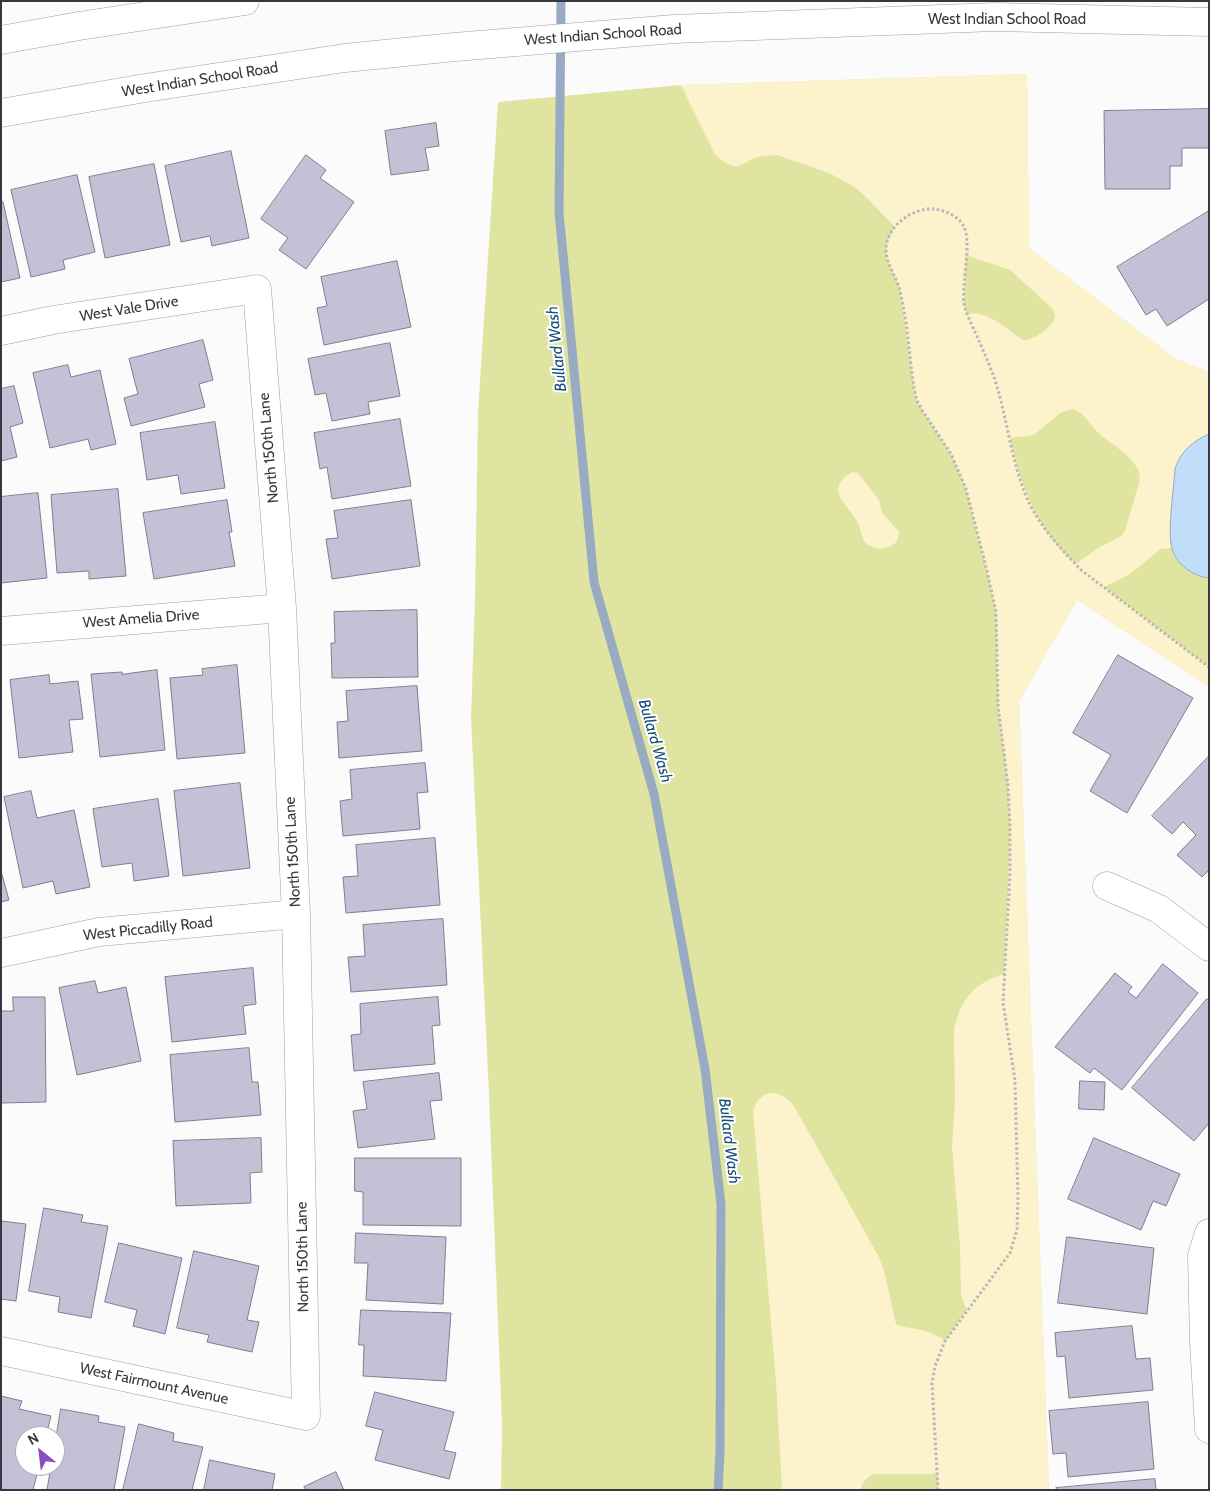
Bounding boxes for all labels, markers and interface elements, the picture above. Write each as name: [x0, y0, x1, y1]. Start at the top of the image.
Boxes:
street label: West Indian School Road: [928, 11, 1086, 29]
street label: West Indian School Road: [524, 21, 682, 49]
street label: West Indian School Road: [121, 59, 279, 101]
street label: West Vale Drive: [78, 292, 180, 326]
water label: Bullard Wash: [543, 305, 571, 393]
street label: North 150th Lane: [255, 392, 283, 504]
street label: West Amelia Drive: [82, 606, 200, 632]
water label: Bullard Wash: [634, 697, 676, 785]
street label: North 150th Lane: [281, 796, 305, 908]
street label: West Piccadilly Road: [82, 913, 214, 945]
water label: Bullard Wash: [714, 1097, 744, 1185]
street label: North 150th Lane: [293, 1201, 313, 1313]
street label: West Fairmount Avenue: [78, 1359, 230, 1409]
north arrow: [15, 1426, 65, 1476]
text: N: [25, 1428, 42, 1449]

